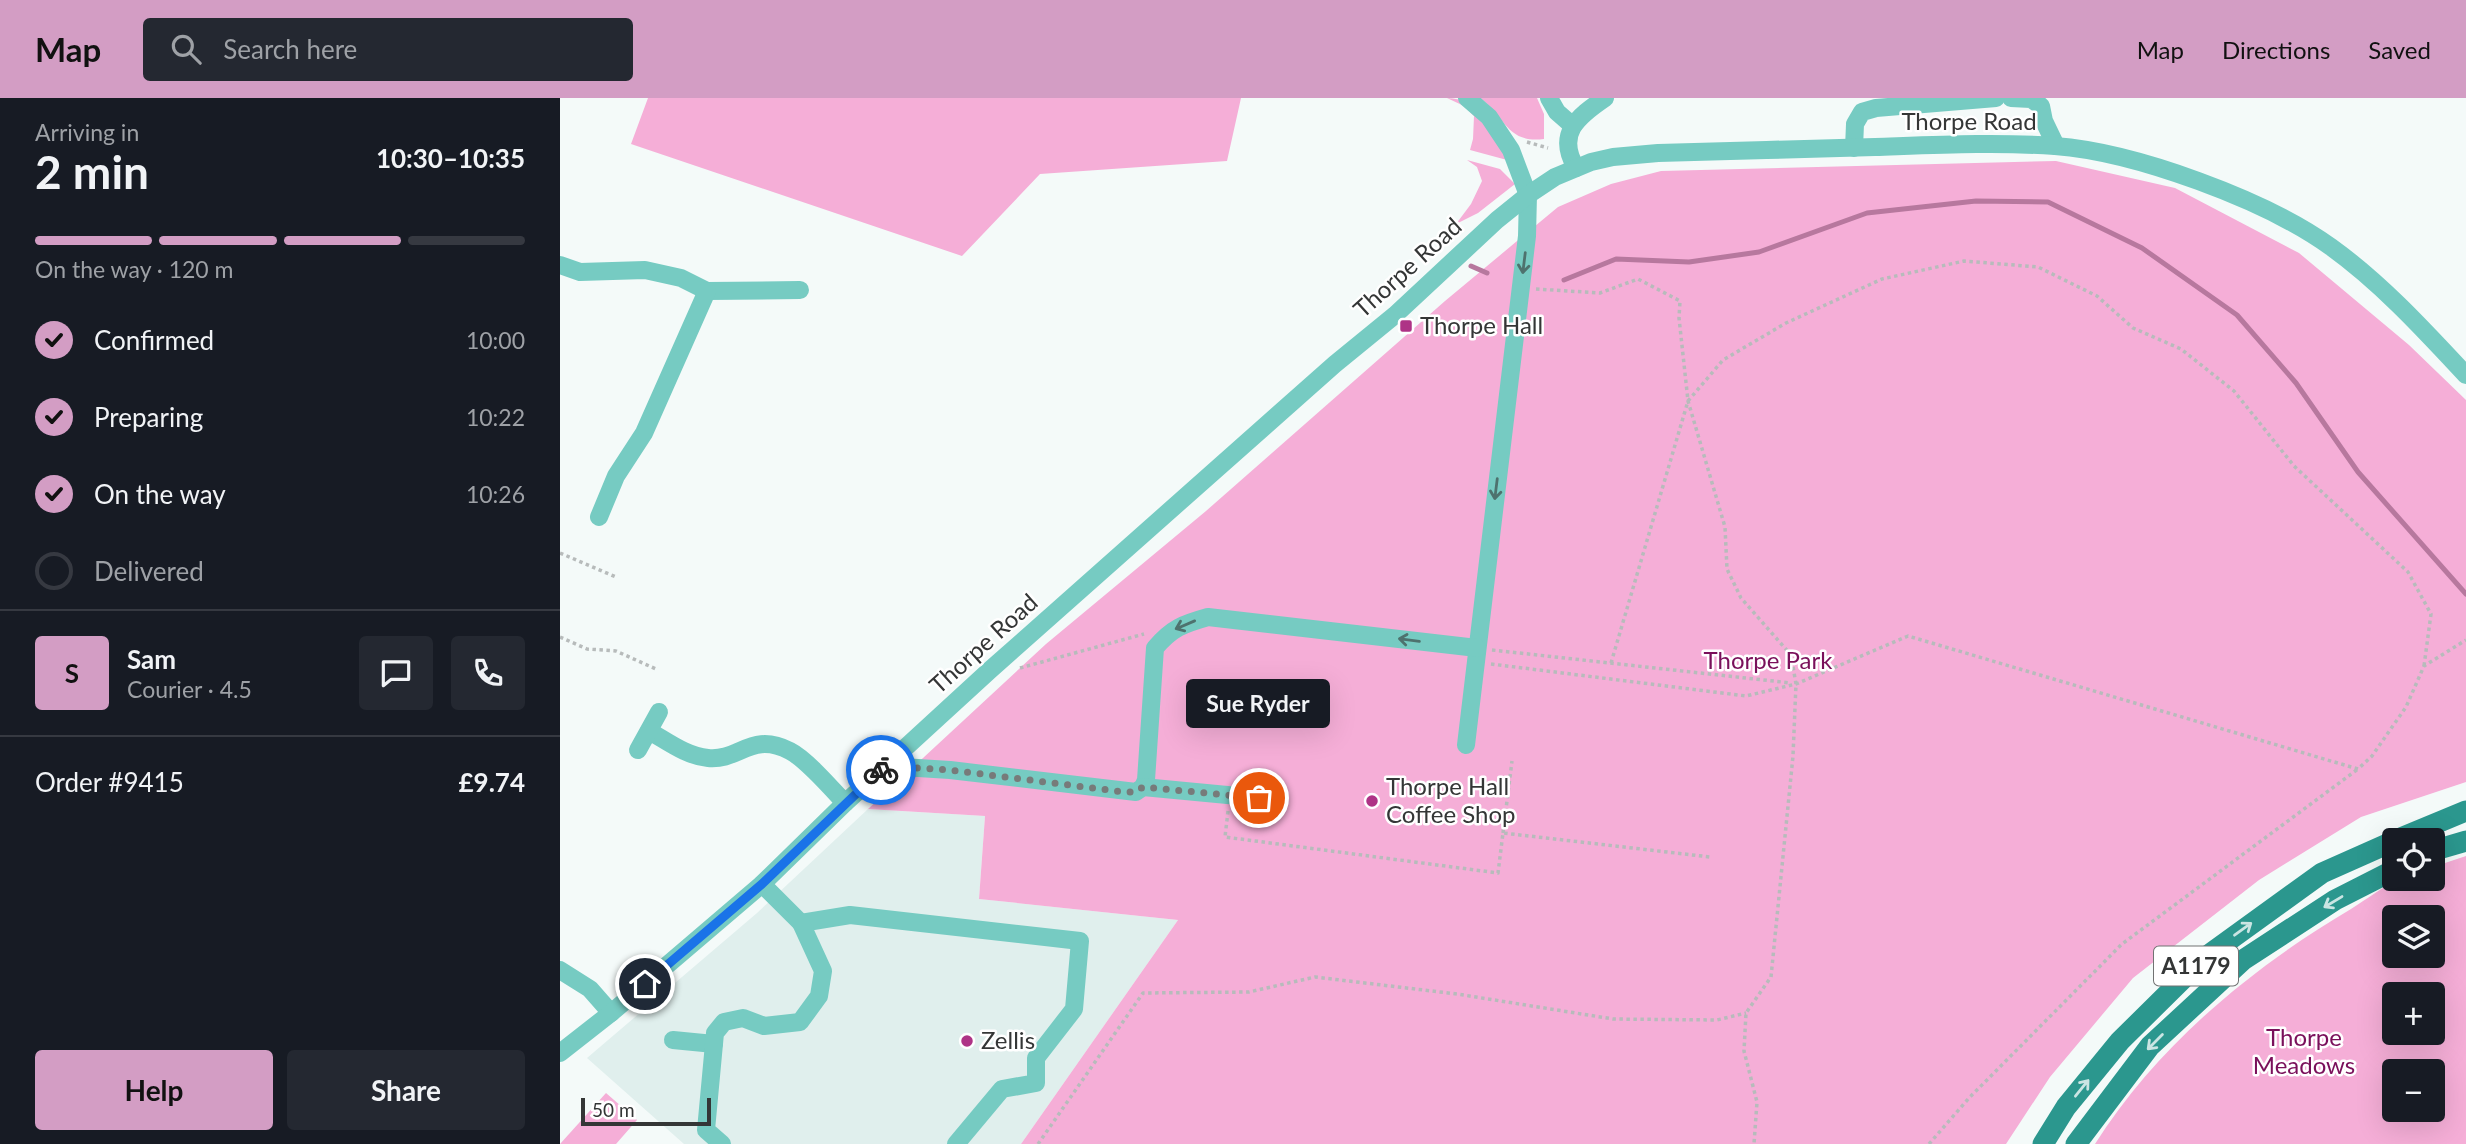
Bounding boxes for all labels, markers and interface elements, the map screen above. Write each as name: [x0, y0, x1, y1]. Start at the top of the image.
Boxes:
search box: [143, 18, 633, 81]
text: Map: [35, 29, 101, 69]
icon: search: [167, 30, 205, 68]
text: Search here: [223, 33, 357, 65]
text: Map: [2137, 35, 2184, 64]
text: Directions: [2222, 35, 2330, 64]
text: Saved: [2368, 35, 2431, 64]
street label: Thorpe Road: [1901, 106, 2037, 135]
text: Arriving in: [35, 118, 139, 146]
text: 10:30–10:35: [376, 142, 525, 174]
text: 2 min: [35, 144, 149, 199]
street label: Thorpe Road: [1347, 211, 1467, 323]
one-way arrow: [1517, 251, 1530, 274]
text: On the way · 120 m: [35, 255, 234, 283]
place label: Thorpe Hall: [1420, 310, 1543, 339]
marker: Thorpe Hall: [1398, 318, 1414, 334]
icon: check: [35, 321, 73, 359]
text: Confirmed: [94, 324, 214, 356]
text: 10:00: [466, 326, 525, 354]
icon: check: [35, 398, 73, 436]
text: Preparing: [94, 401, 203, 433]
text: 10:22: [466, 403, 525, 431]
icon: check: [35, 475, 73, 513]
one-way arrow: [1490, 477, 1503, 500]
text: On the way: [94, 478, 226, 510]
text: 10:26: [466, 480, 525, 508]
text: Delivered: [94, 555, 204, 587]
street label: Thorpe Road: [923, 587, 1043, 699]
one-way arrow: [1174, 619, 1196, 632]
one-way arrow: [1398, 633, 1421, 646]
button: chat: [359, 636, 433, 710]
button: phone: [451, 636, 525, 710]
text: Sam: [127, 643, 176, 675]
park label: Thorpe Park: [1704, 645, 1833, 674]
text: S: [65, 657, 79, 689]
text: Courier · 4.5: [127, 675, 252, 703]
callout: Sue Ryder: [1187, 679, 1331, 728]
text: Sue Ryder: [1206, 689, 1310, 717]
courier: [846, 735, 916, 805]
icon: bike: [862, 751, 900, 789]
text: Order #9415: [35, 766, 184, 798]
text: £9.74: [459, 766, 525, 798]
pin: [1229, 768, 1289, 828]
place label: Thorpe Hall Coffee Shop: [1386, 771, 1515, 828]
icon: bag: [1240, 779, 1278, 817]
marker: Thorpe Hall Coffee Shop: [1364, 793, 1380, 809]
map controls: [2382, 828, 2445, 1122]
button: locate: [2382, 828, 2445, 891]
one-way arrow: [2324, 895, 2344, 909]
button: layers: [2382, 905, 2445, 968]
one-way arrow: [2234, 922, 2252, 937]
road number: A1179: [2154, 946, 2238, 986]
pin: [615, 954, 675, 1014]
icon: home: [626, 965, 664, 1003]
button: +: [2382, 982, 2445, 1045]
park label: Thorpe Meadows: [2253, 1022, 2355, 1079]
place label: Zellis: [981, 1025, 1035, 1054]
marker: Zellis: [959, 1033, 975, 1049]
one-way arrow: [2147, 1033, 2164, 1050]
button: Help: [35, 1050, 273, 1130]
button: Share: [287, 1050, 525, 1130]
button: −: [2382, 1059, 2445, 1122]
one-way arrow: [2074, 1080, 2089, 1098]
scale bar: [581, 1095, 710, 1127]
text: 50 m: [592, 1098, 635, 1121]

